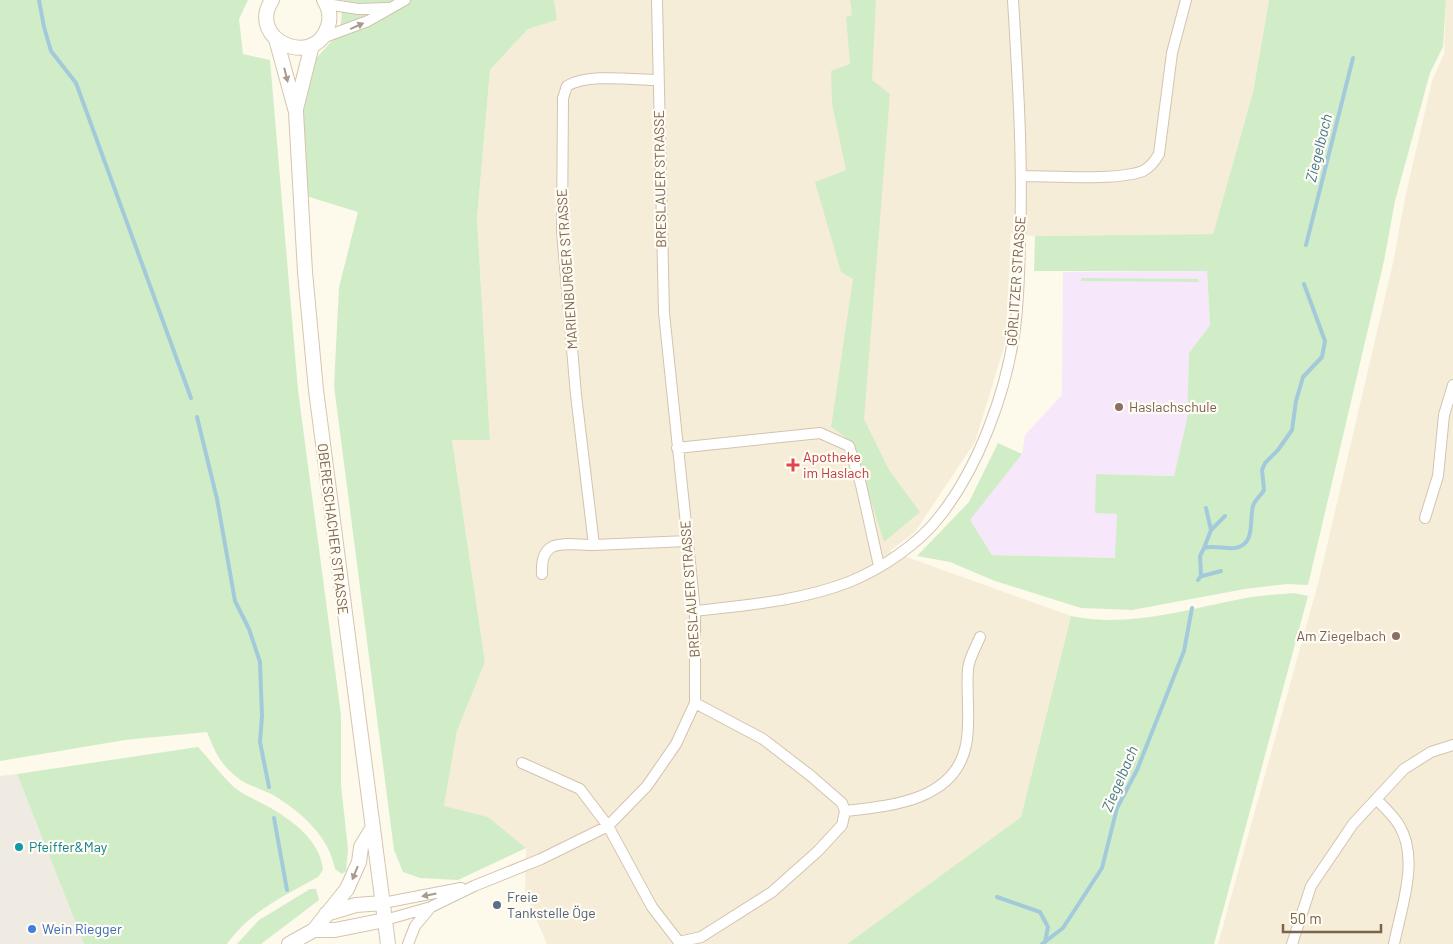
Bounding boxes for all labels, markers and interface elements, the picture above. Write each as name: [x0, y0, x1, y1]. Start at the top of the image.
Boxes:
one-way arrow: [350, 22, 364, 30]
one-way arrow: [283, 68, 291, 83]
street label: BRESLAUER STRASSE: [650, 110, 669, 248]
water label: Ziegelbach: [1301, 112, 1335, 184]
street label: MARIENBURGER STRASSE: [552, 188, 581, 350]
street label: GÖRLITZER STRASSE: [1002, 215, 1029, 347]
place label: Haslachschule: [1129, 398, 1217, 415]
marker: Haslachschule: [1113, 401, 1125, 413]
street label: OBERESCHACHER STRASSE: [315, 442, 352, 616]
place label: Apotheke im Haslach: [803, 448, 869, 481]
marker: Apotheke im Haslach: [787, 459, 799, 471]
street label: BRESLAUER STRASSE: [676, 520, 703, 658]
place label: Am Ziegelbach: [1297, 627, 1386, 644]
marker: Am Ziegelbach: [1390, 630, 1402, 642]
water label: Ziegelbach: [1097, 743, 1141, 814]
place label: Pfeiffer&May: [29, 838, 108, 855]
marker: Pfeiffer&May: [13, 841, 25, 853]
one-way arrow: [351, 866, 359, 881]
place label: Freie Tankstelle Öge: [507, 888, 596, 921]
one-way arrow: [420, 891, 436, 899]
marker: Freie Tankstelle Öge: [491, 899, 503, 911]
scale bar: [1283, 902, 1380, 934]
text: 50 m: [1290, 909, 1322, 927]
place label: Wein Riegger: [42, 920, 122, 937]
marker: Wein Riegger: [26, 923, 38, 935]

